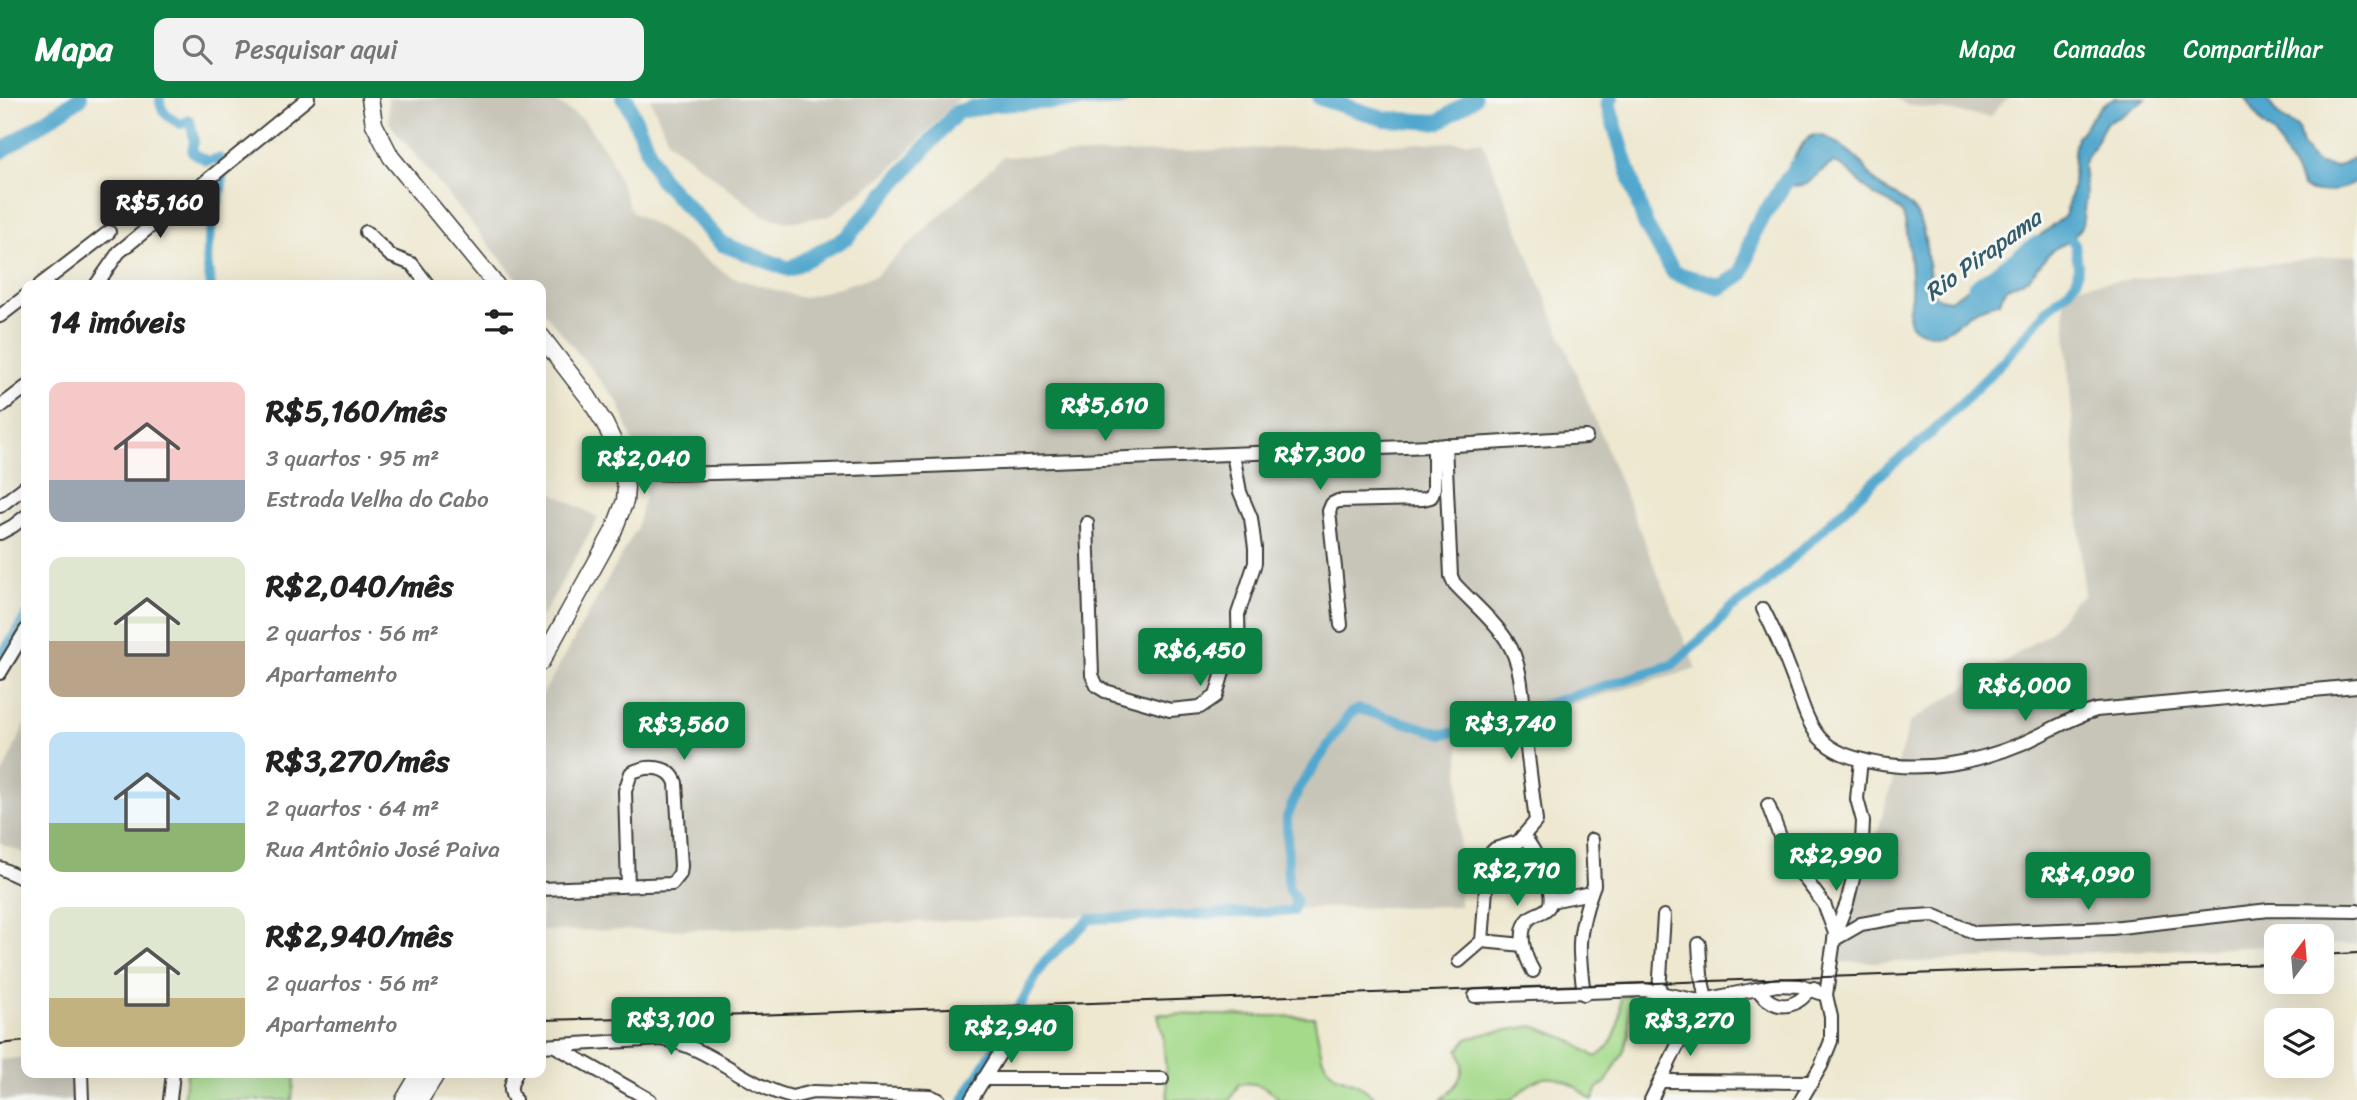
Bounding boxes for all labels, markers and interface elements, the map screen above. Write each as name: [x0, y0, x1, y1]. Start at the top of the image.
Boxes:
search box: [154, 18, 644, 81]
text: Mapa: [35, 20, 112, 78]
text: Pesquisar aqui: [234, 26, 397, 72]
text: Mapa: [1959, 28, 2015, 70]
text: Camadas: [2053, 28, 2145, 70]
text: Compartilhar: [2183, 28, 2322, 70]
icon: search: [178, 30, 216, 68]
pin: R$5,160: [95, 180, 225, 240]
text: R$5,160: [116, 182, 204, 223]
water label: Rio Pirapama: [1915, 196, 2053, 312]
text: 14 imóveis: [49, 295, 185, 349]
icon: filters: [480, 303, 518, 341]
text: R$5,160/mês: [266, 384, 447, 438]
pin: R$5,610: [1040, 384, 1170, 443]
text: R$5,610: [1061, 385, 1149, 426]
icon: home: [105, 410, 189, 494]
pin: R$7,300: [1255, 432, 1385, 492]
text: R$7,300: [1275, 434, 1365, 475]
pin: R$2,040: [579, 436, 709, 496]
text: 3 quartos · 95 m²: [266, 438, 439, 479]
text: R$2,040: [598, 438, 690, 479]
text: Estrada Velha do Cabo: [266, 479, 489, 520]
text: R$2,040/mês: [266, 559, 454, 613]
icon: home: [105, 585, 189, 669]
text: 2 quartos · 56 m²: [266, 613, 439, 654]
pin: R$6,450: [1135, 628, 1265, 688]
text: R$6,450: [1154, 630, 1246, 671]
text: Apartamento: [266, 654, 397, 695]
pin: R$6,000: [1960, 664, 2090, 723]
text: R$6,000: [1979, 665, 2071, 706]
pin: R$3,560: [619, 702, 749, 762]
pin: R$3,740: [1446, 702, 1576, 761]
text: R$3,740: [1466, 703, 1556, 744]
text: R$3,560: [639, 704, 729, 745]
text: R$3,270/mês: [266, 734, 449, 788]
icon: home: [105, 760, 189, 844]
text: 2 quartos · 64 m²: [266, 788, 439, 829]
text: Rua Antônio José Paiva: [266, 829, 500, 870]
pin: R$2,990: [1771, 834, 1901, 893]
text: R$2,990: [1790, 835, 1882, 876]
pin: R$2,710: [1452, 848, 1582, 908]
text: R$2,710: [1474, 850, 1560, 891]
pin: R$4,090: [2023, 852, 2153, 912]
text: R$4,090: [2041, 854, 2135, 895]
text: R$2,940/mês: [266, 909, 453, 963]
north arrow: [2264, 924, 2334, 994]
map controls: [2264, 924, 2334, 1078]
icon: home: [105, 935, 189, 1019]
text: 2 quartos · 56 m²: [266, 963, 439, 1004]
pin: R$3,100: [606, 998, 736, 1057]
pin: R$3,270: [1625, 998, 1755, 1058]
text: R$3,100: [627, 999, 715, 1040]
text: R$3,270: [1645, 1000, 1735, 1041]
text: Apartamento: [266, 1004, 397, 1045]
pin: R$2,940: [946, 1006, 1076, 1065]
text: R$2,940: [965, 1007, 1057, 1048]
button: layers: [2264, 1008, 2334, 1078]

